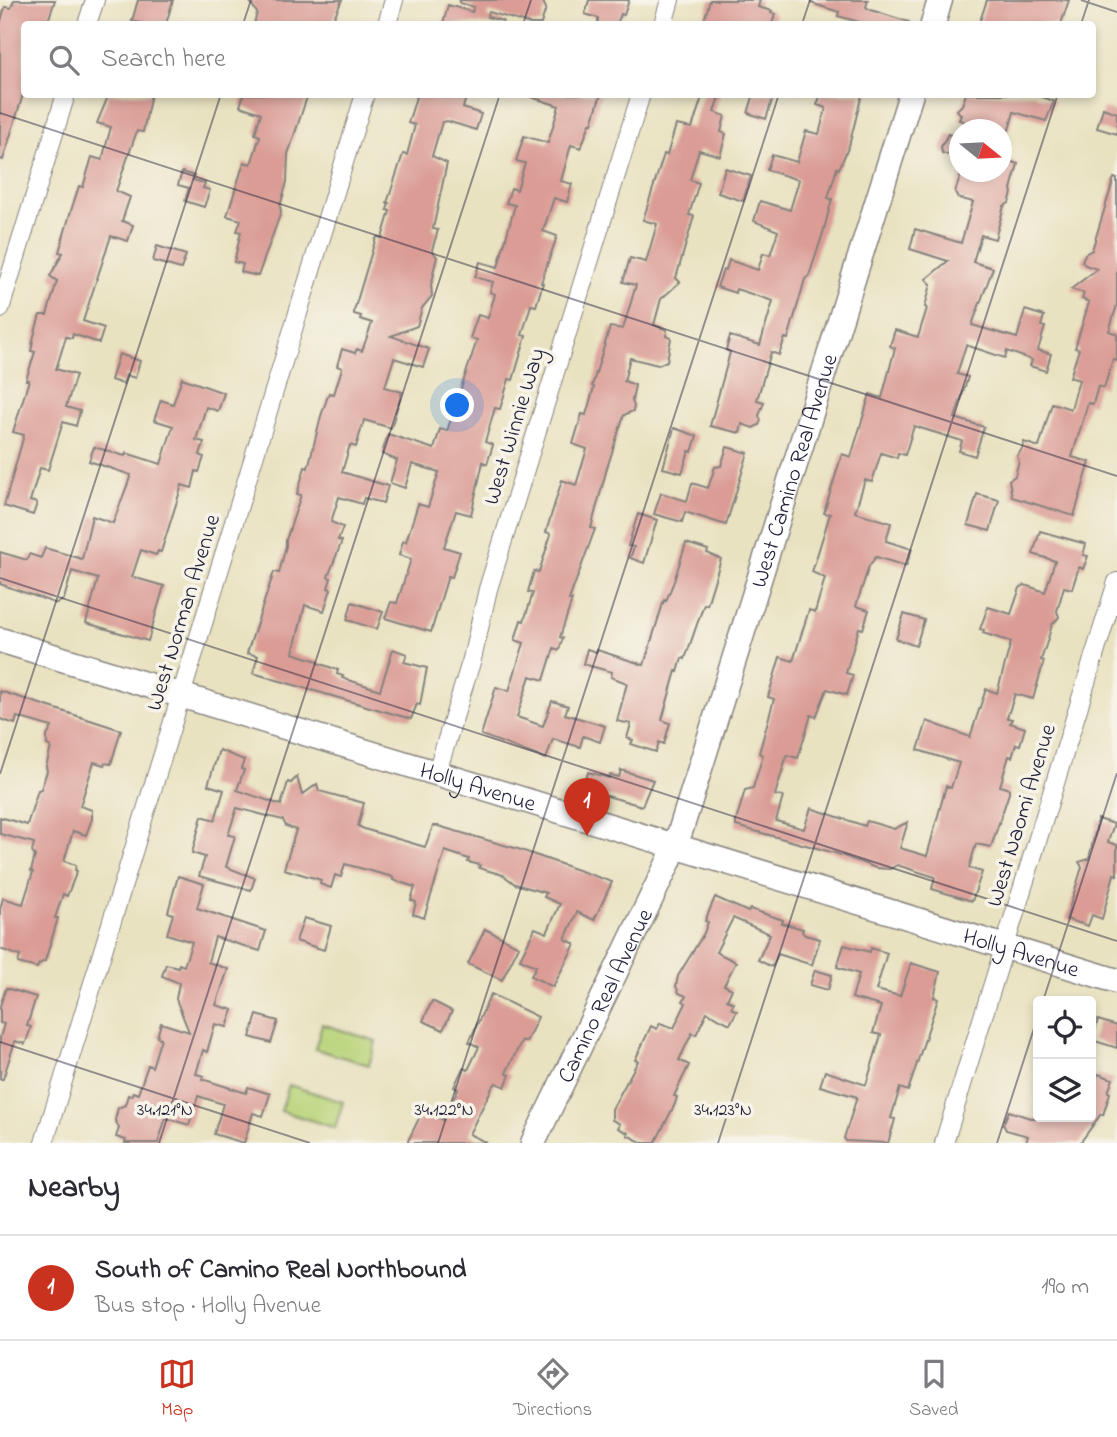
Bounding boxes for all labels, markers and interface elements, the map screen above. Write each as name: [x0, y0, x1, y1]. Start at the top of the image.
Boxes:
search box: [21, 21, 1096, 98]
icon: search: [45, 41, 83, 79]
text: Search here: [101, 41, 226, 79]
north arrow: [949, 119, 1012, 182]
street label: West Winnie Way: [476, 344, 557, 510]
street label: West Camino Real Avenue: [744, 349, 848, 592]
your location: [440, 388, 474, 422]
street label: West Norman Avenue: [139, 510, 230, 715]
street label: West Naomi Avenue: [979, 720, 1066, 911]
street label: Holly Avenue: [415, 755, 540, 822]
pin: 1: [564, 778, 610, 836]
street label: Camino Real Avenue: [550, 903, 663, 1089]
street label: Holly Avenue: [959, 921, 1083, 988]
map controls: [1033, 996, 1096, 1122]
button: locate: [1033, 996, 1096, 1059]
button: layers: [1033, 1059, 1096, 1122]
text: 34.121°N: [137, 1098, 193, 1124]
text: 34.122°N: [414, 1098, 474, 1124]
text: 34.123°N: [694, 1098, 752, 1124]
text: Nearby: [28, 1167, 120, 1211]
text: South of Camino Real Northbound: [95, 1252, 466, 1290]
text: 1: [47, 1271, 55, 1304]
text: 190 m: [1041, 1271, 1089, 1304]
text: Bus stop · Holly Avenue: [95, 1290, 321, 1323]
tab: Map: [158, 1355, 196, 1424]
tab: Directions: [513, 1355, 592, 1424]
tab: Saved: [909, 1355, 959, 1424]

